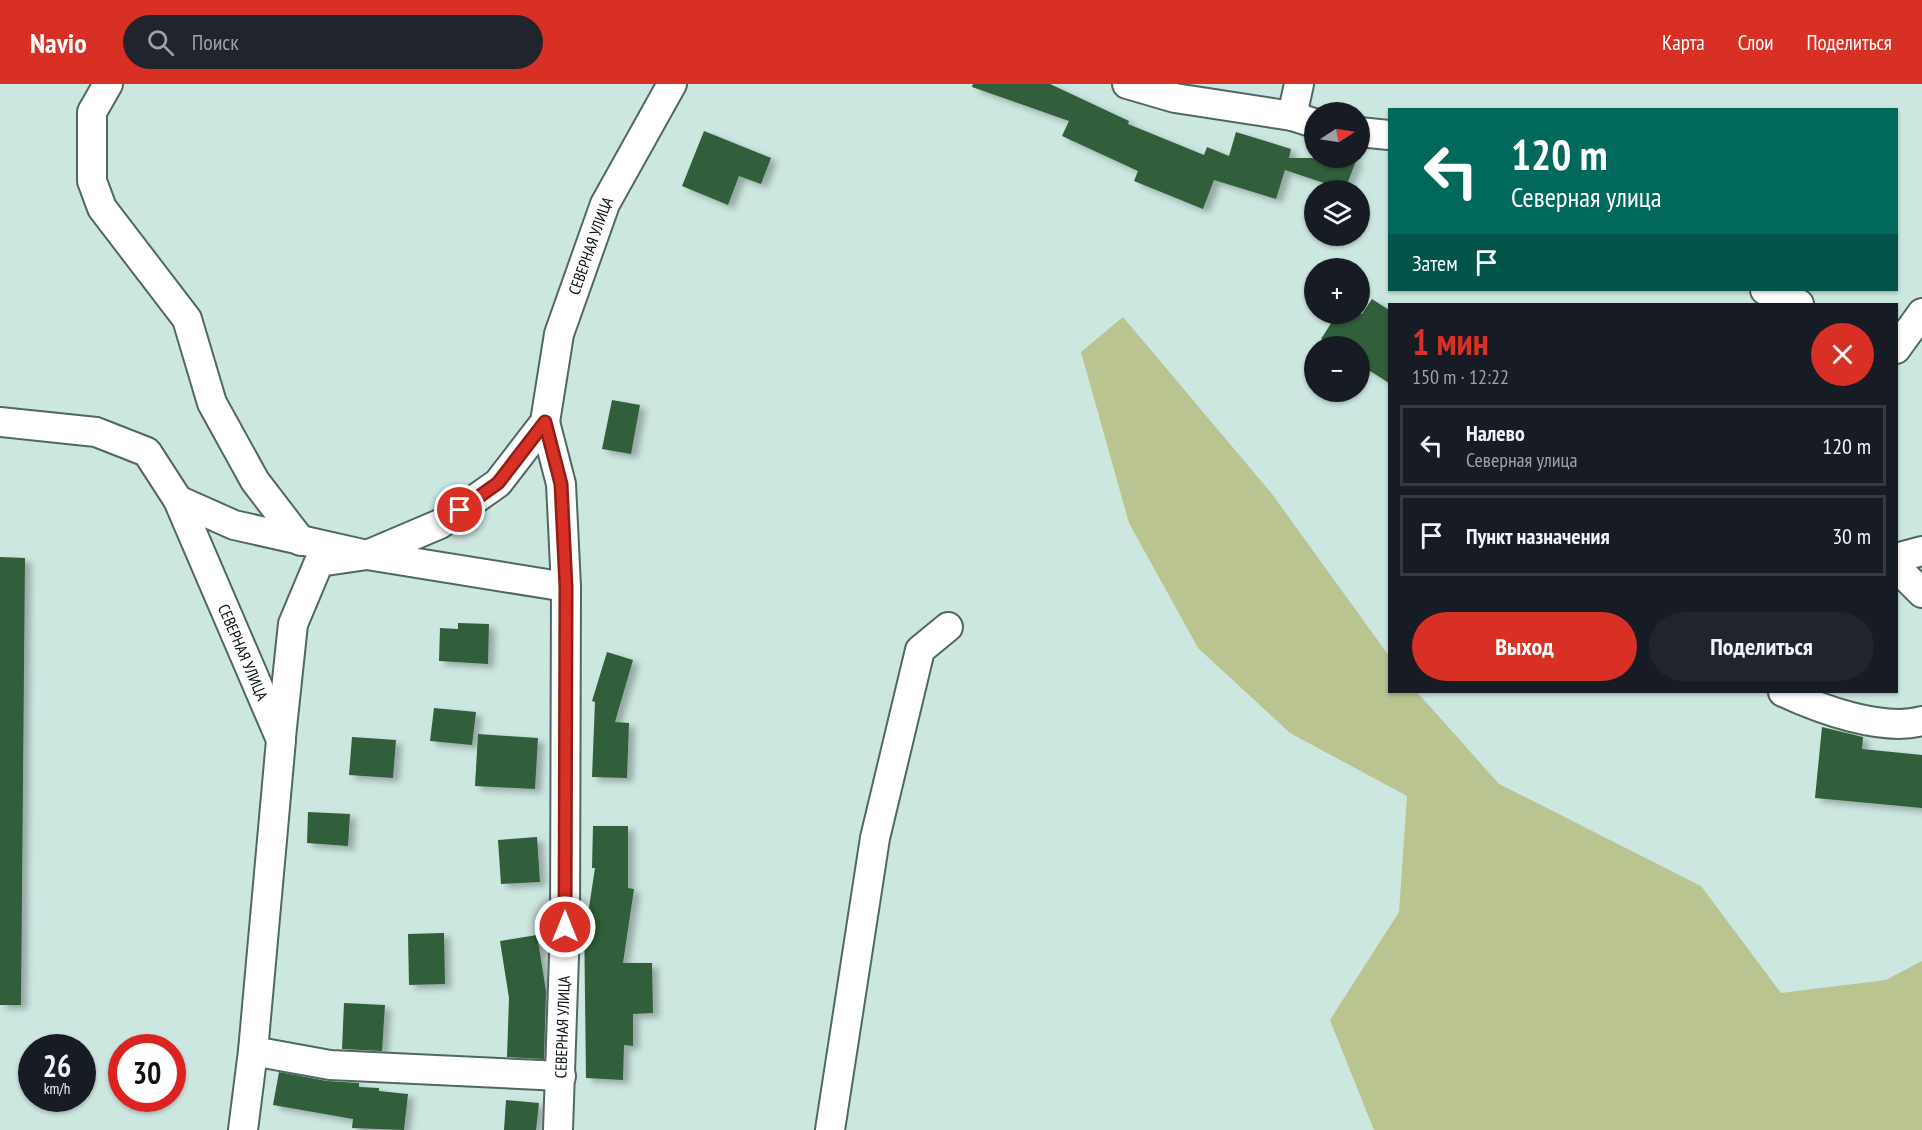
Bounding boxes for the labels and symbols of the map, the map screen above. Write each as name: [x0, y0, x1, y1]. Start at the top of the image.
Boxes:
north arrow: [1304, 102, 1370, 168]
street label: СЕВЕРНАЯ УЛИЦА: [564, 192, 617, 297]
pin: [434, 484, 485, 535]
street label: СЕВЕРНАЯ УЛИЦА: [214, 601, 273, 704]
position arrow: [533, 895, 597, 959]
street label: СЕВЕРНАЯ УЛИЦА: [550, 975, 574, 1079]
speed limit sign: 30: [108, 1034, 186, 1112]

